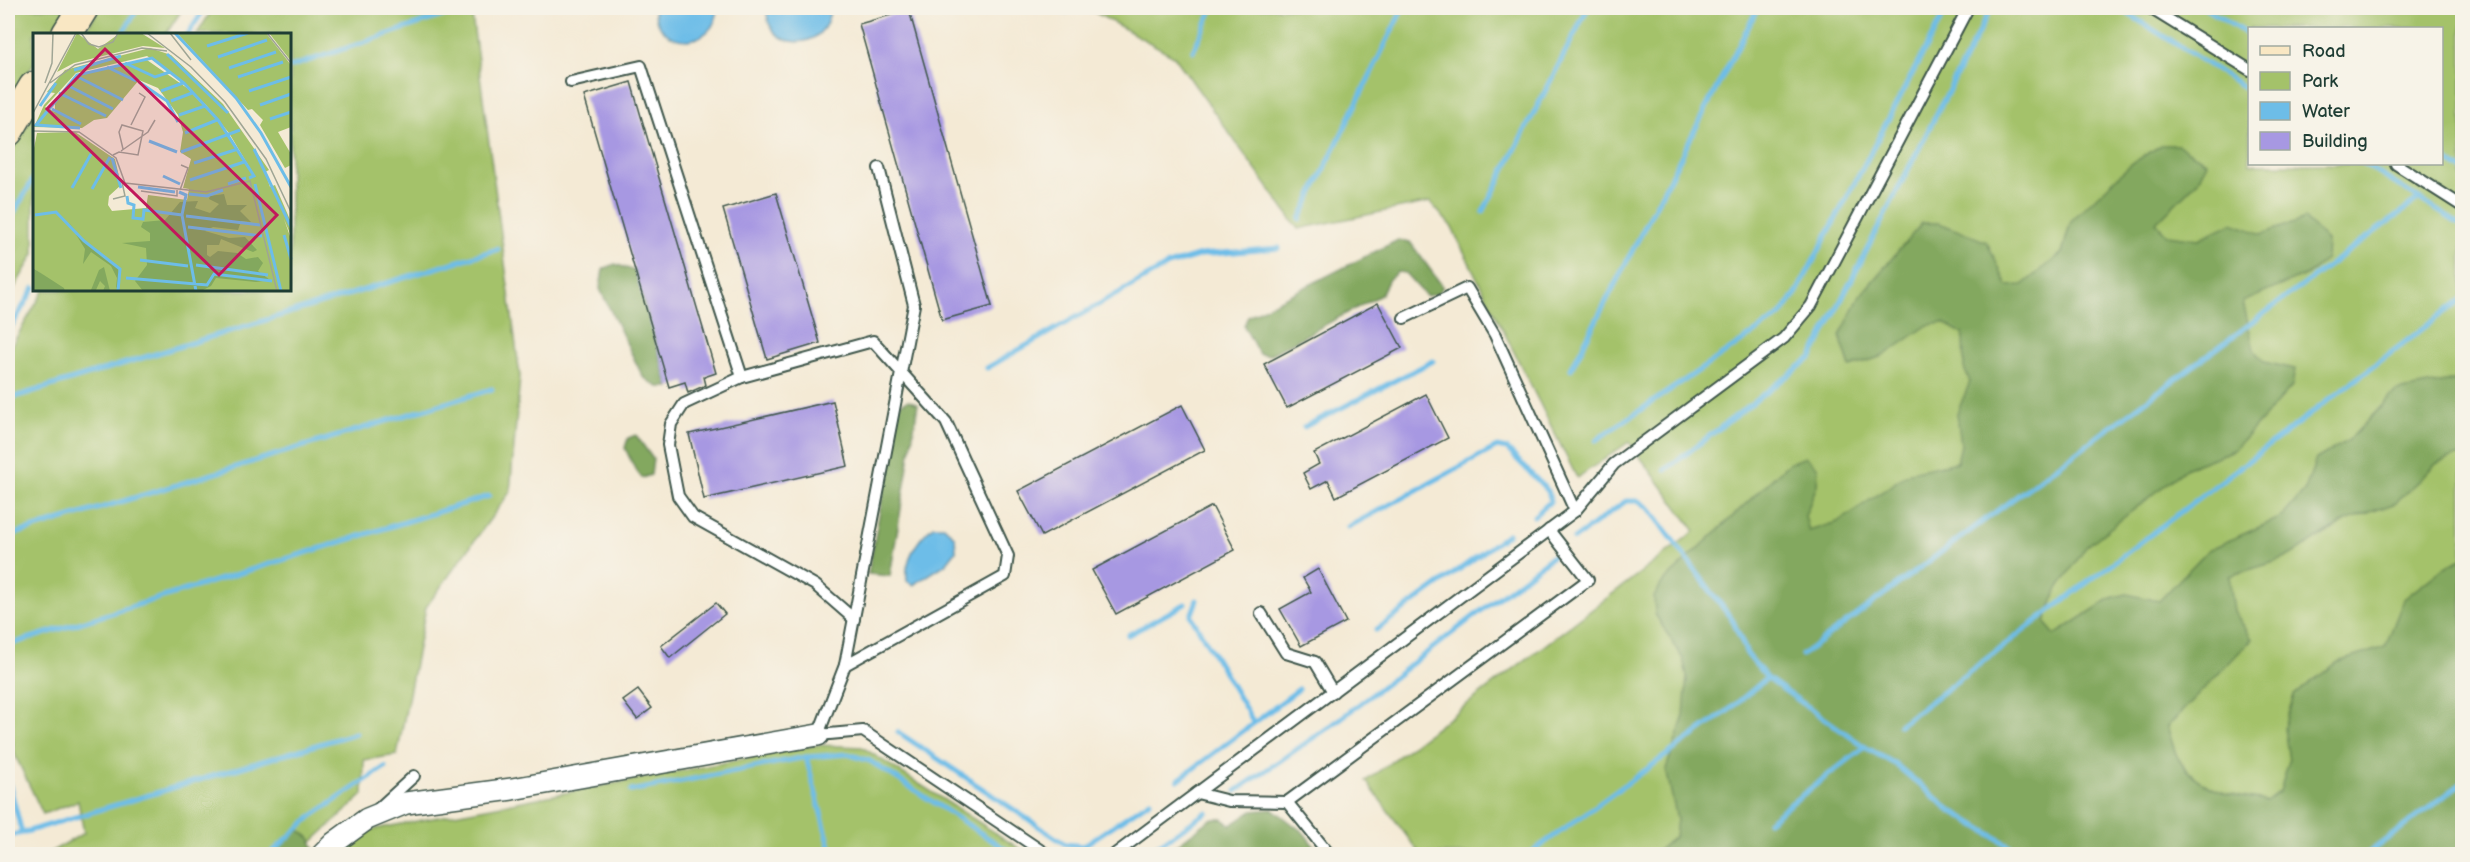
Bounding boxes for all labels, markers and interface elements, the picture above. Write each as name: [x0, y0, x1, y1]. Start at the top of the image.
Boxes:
legend: [2248, 27, 2443, 165]
inset map: [33, 33, 291, 291]
text: Road: [2302, 41, 2346, 62]
text: Park: [2302, 71, 2338, 92]
text: Water: [2302, 101, 2350, 122]
text: Building: [2302, 131, 2368, 152]

